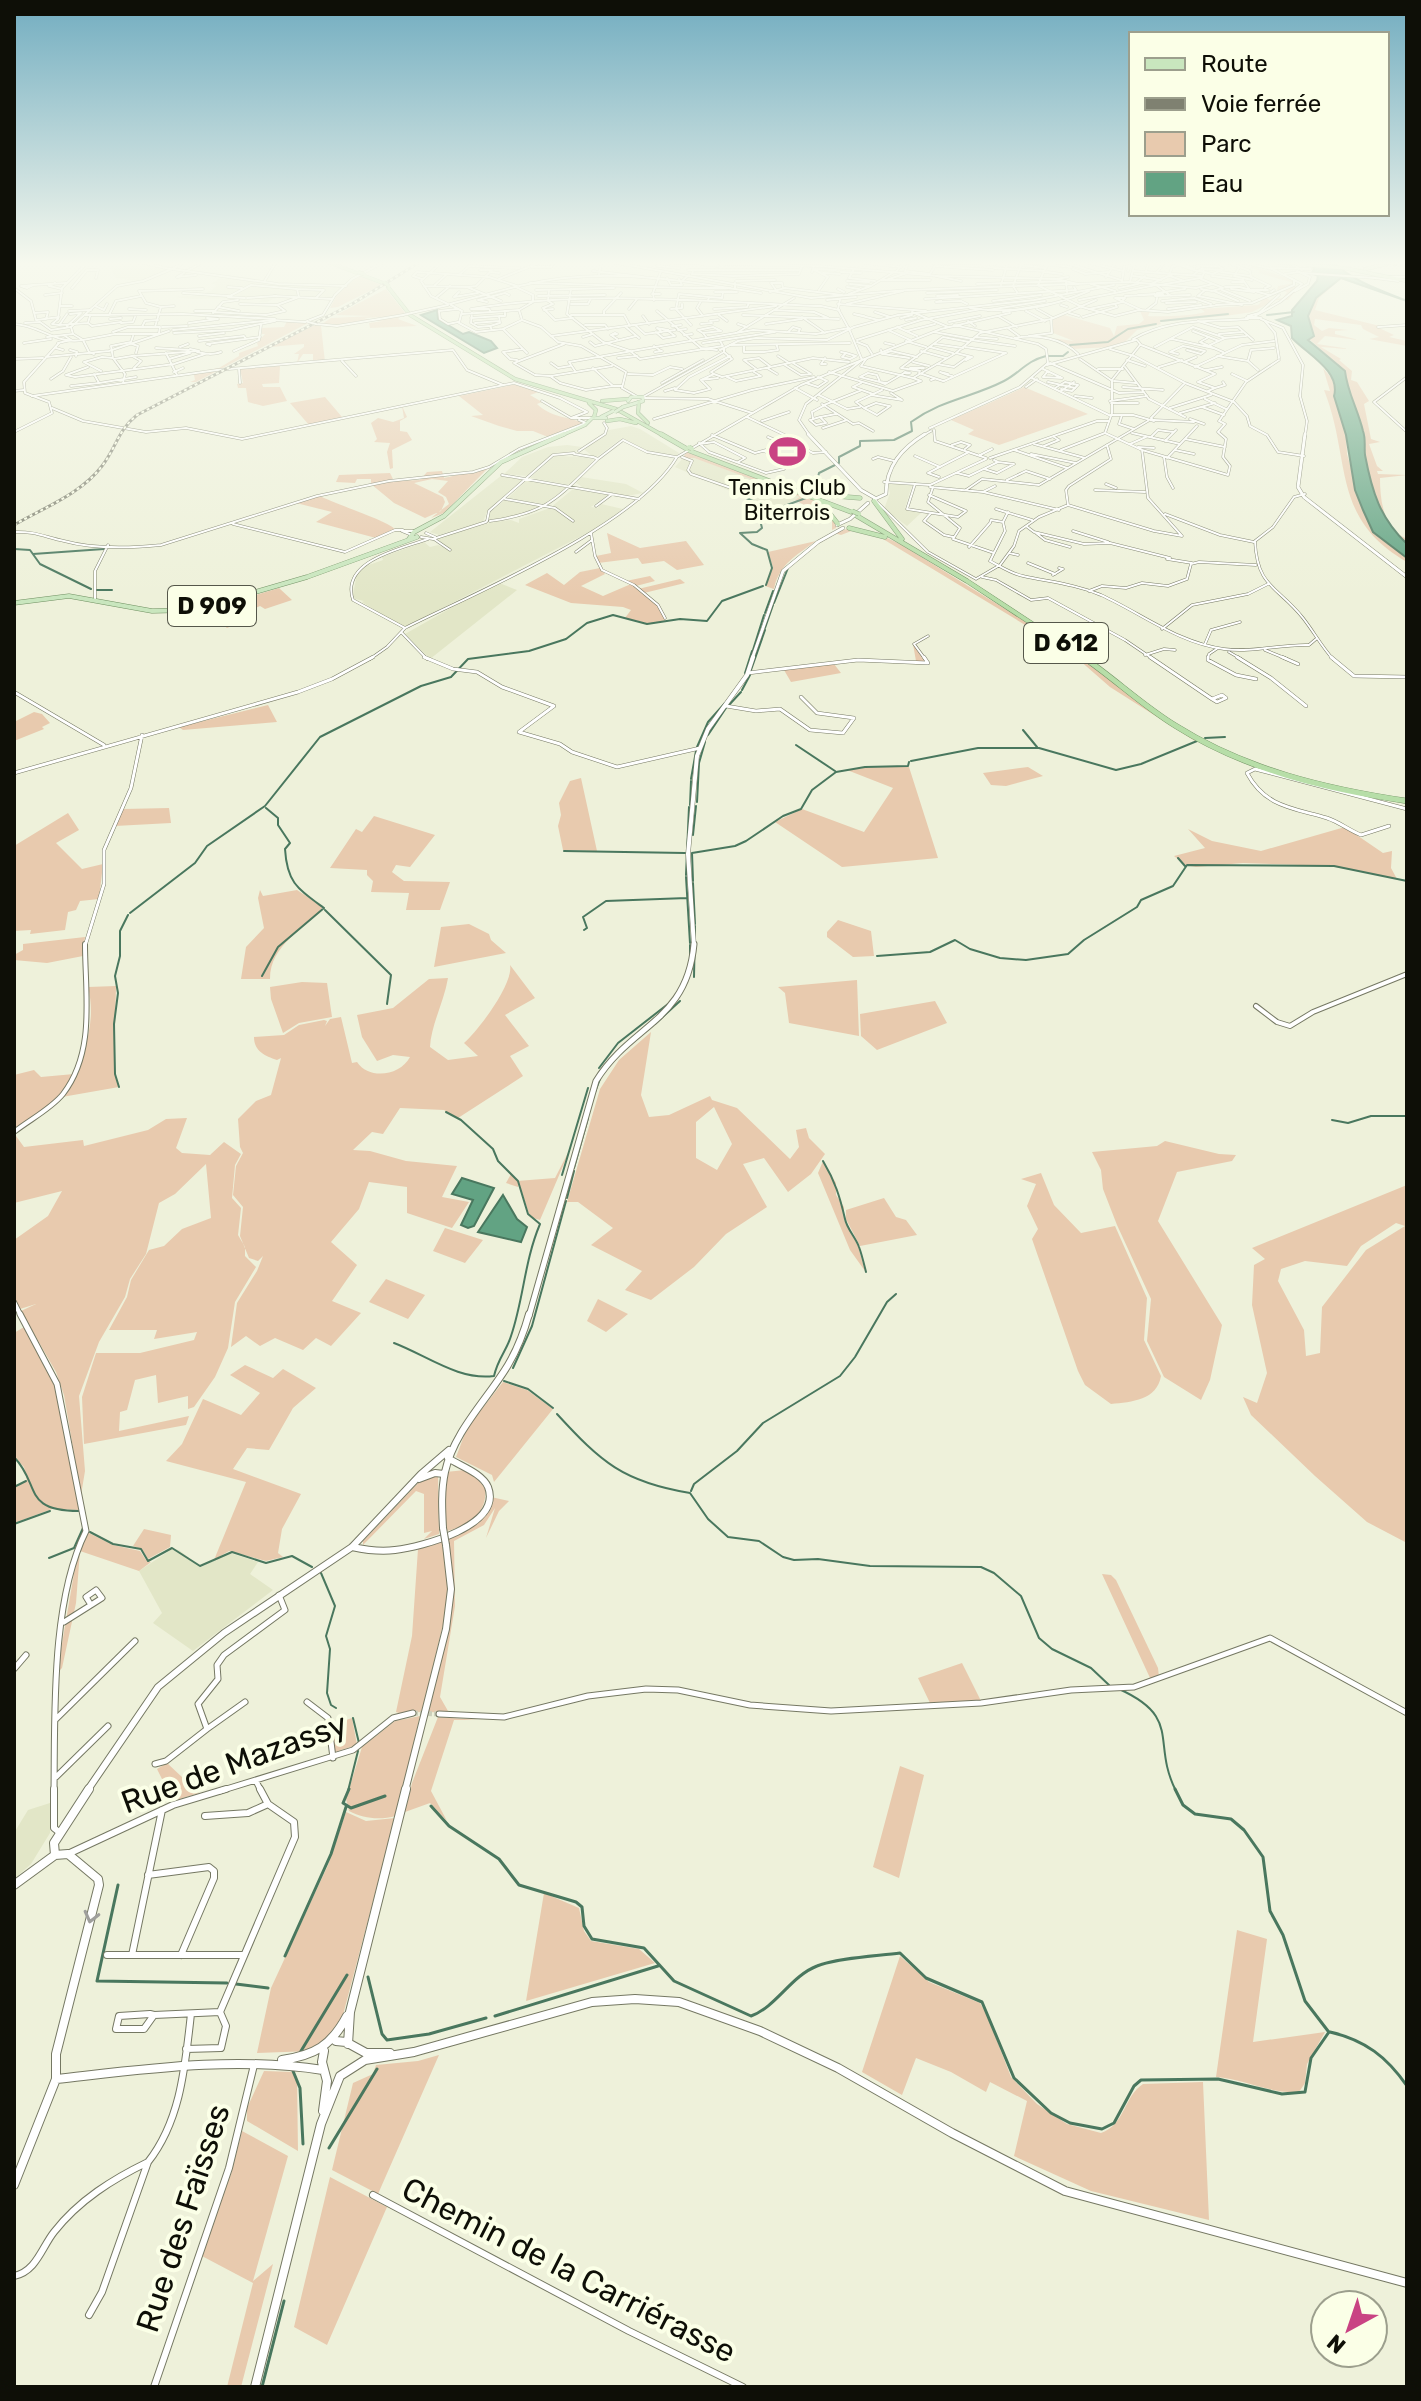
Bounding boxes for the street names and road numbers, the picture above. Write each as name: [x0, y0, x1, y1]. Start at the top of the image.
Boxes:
road number: D 909: [168, 586, 256, 626]
road number: D 612: [1024, 623, 1108, 663]
street label: Rue de Mazassy: [116, 1705, 352, 1821]
street label: Rue des Faïsses: [128, 2099, 238, 2337]
street label: Chemin de la Carriérasse: [396, 2169, 742, 2371]

